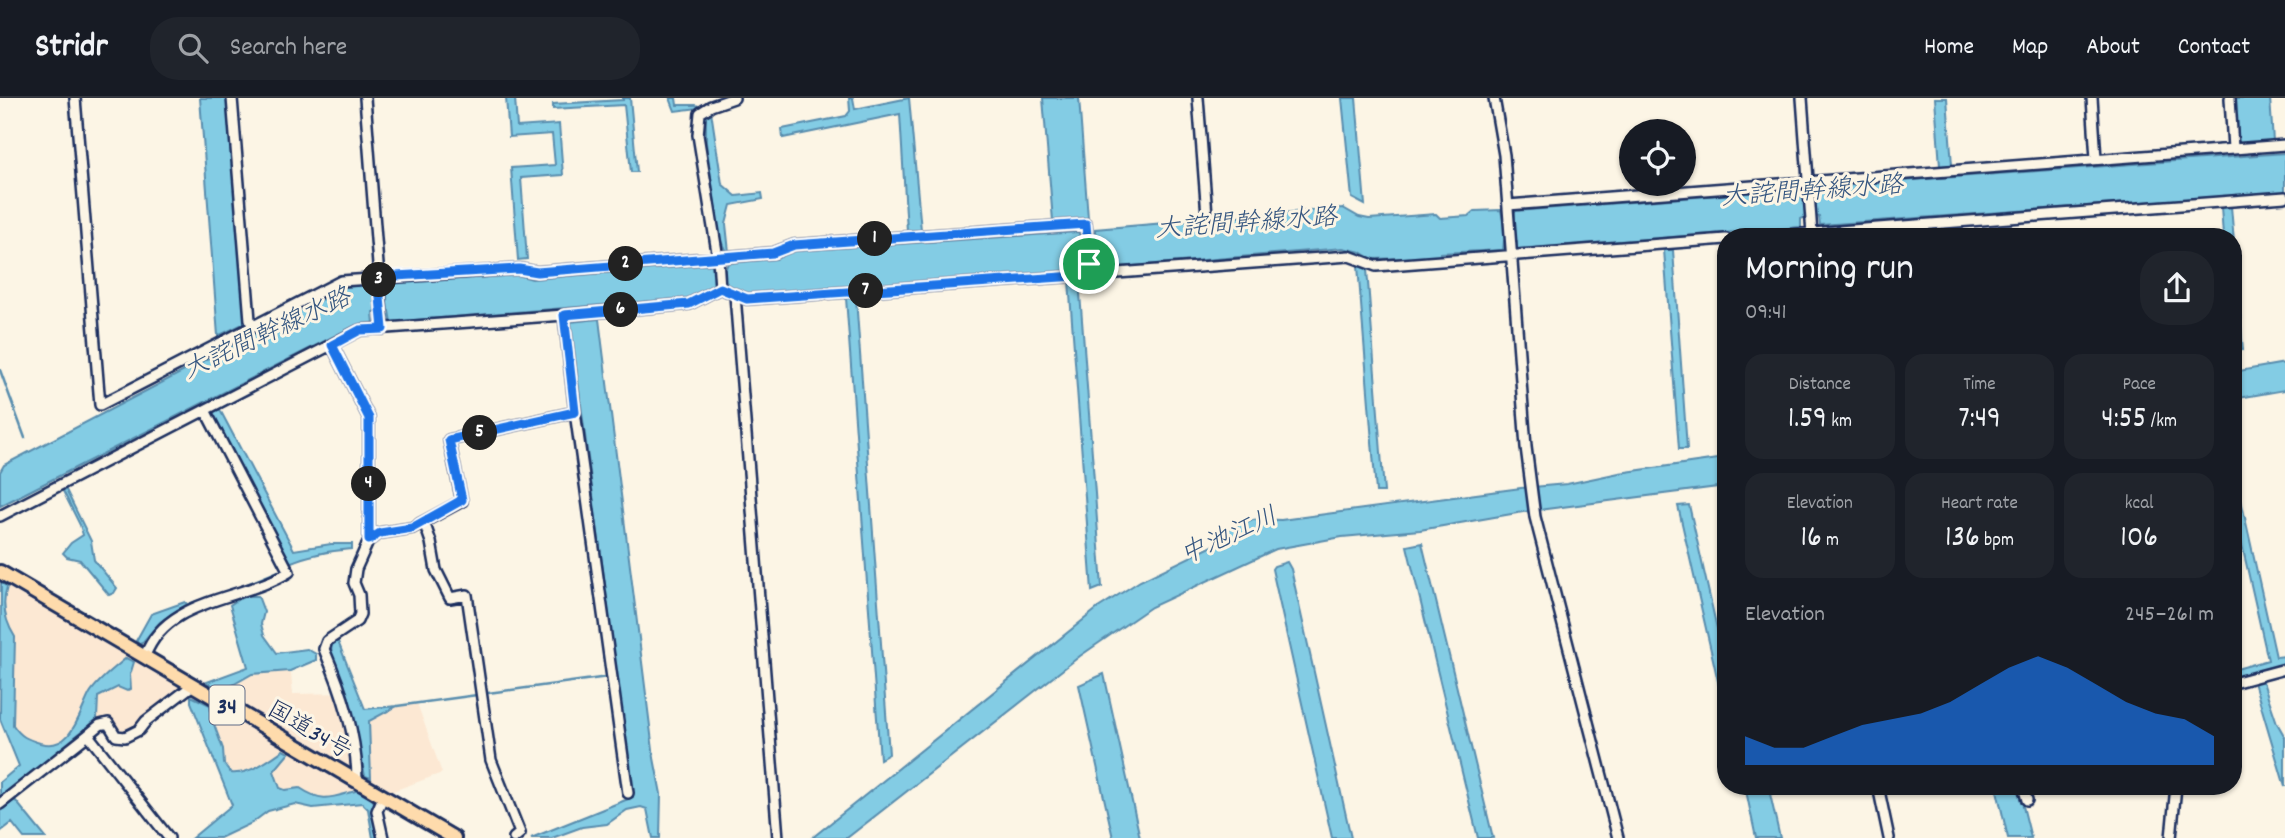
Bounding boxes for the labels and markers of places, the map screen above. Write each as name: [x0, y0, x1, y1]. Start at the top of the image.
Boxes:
pin: 1: [858, 222, 892, 256]
pin: [1059, 234, 1119, 294]
pin: 2: [608, 246, 644, 282]
pin: 3: [362, 262, 396, 298]
pin: 7: [848, 274, 884, 308]
pin: 6: [604, 292, 638, 328]
pin: 5: [462, 416, 498, 450]
pin: 4: [352, 466, 386, 502]

